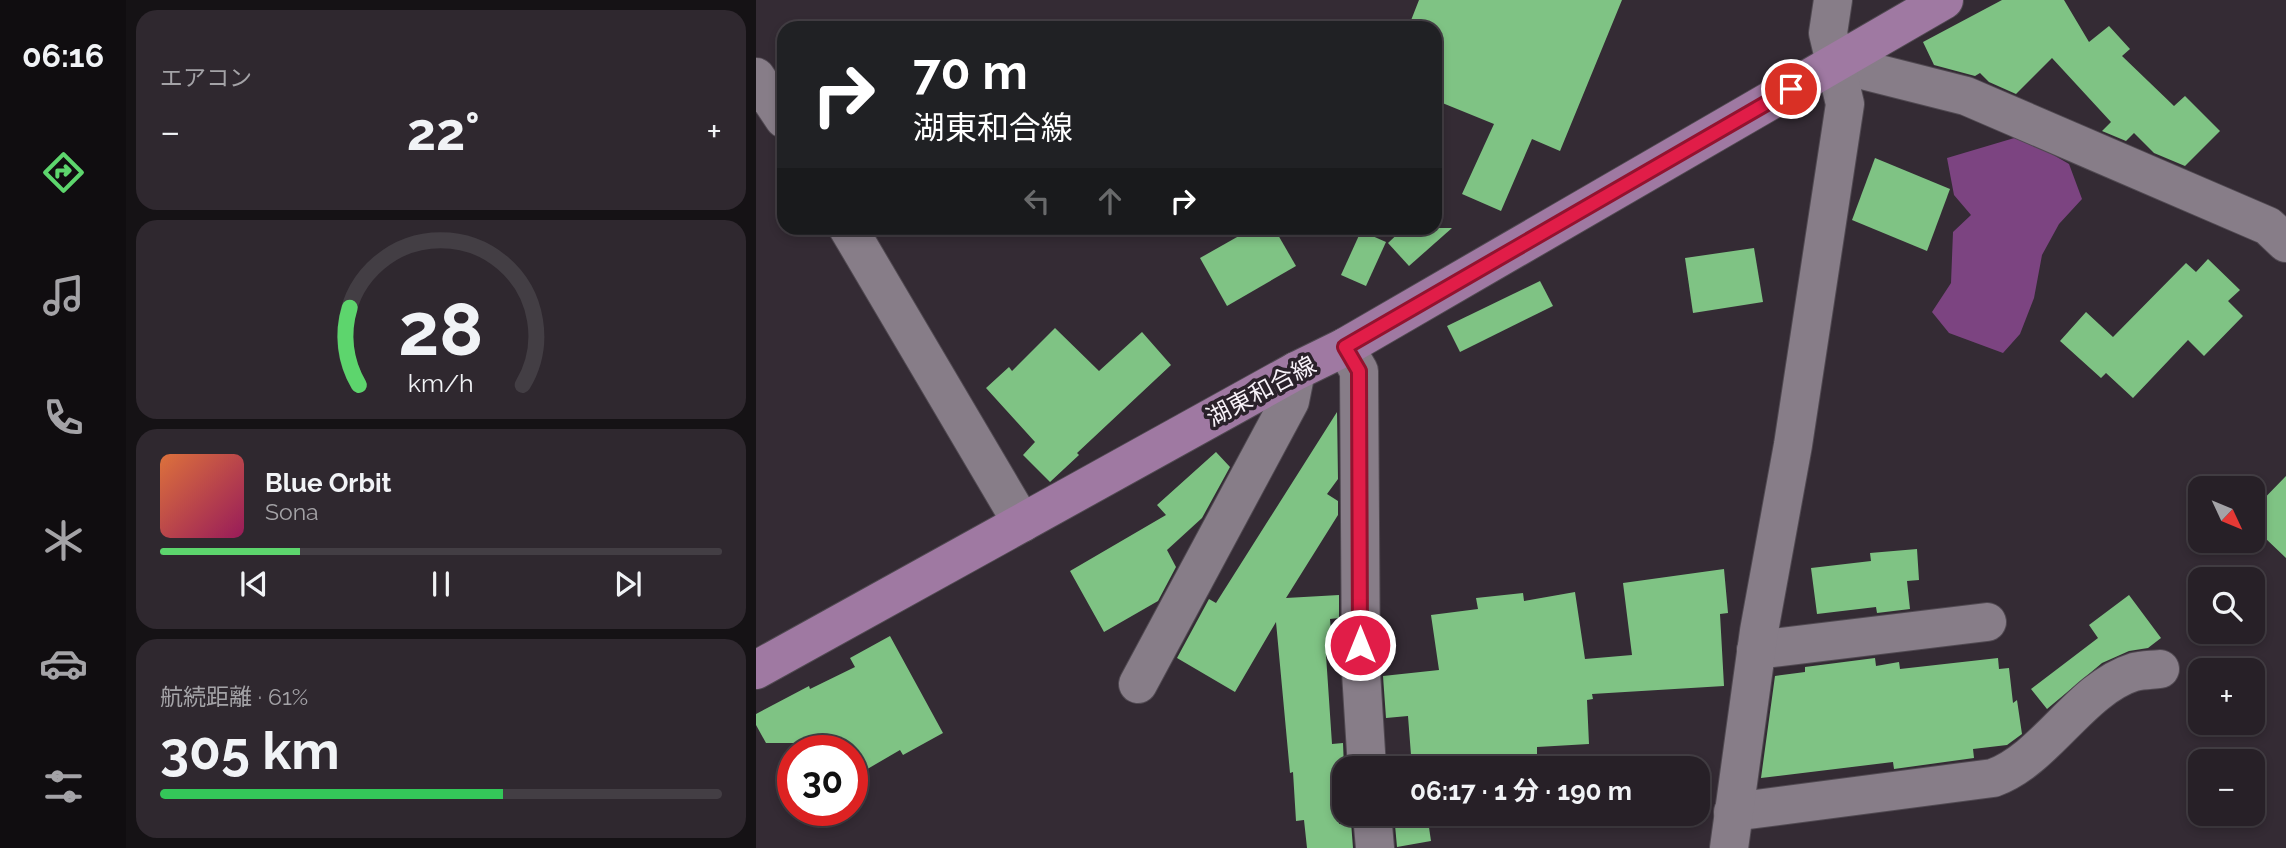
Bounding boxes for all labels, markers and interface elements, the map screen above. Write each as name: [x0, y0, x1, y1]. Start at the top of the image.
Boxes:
text: 06:16: [22, 37, 104, 74]
text: 70 m: [913, 43, 1028, 100]
icon: right: [798, 49, 889, 140]
pin: [1761, 59, 1821, 119]
text: エアコン: [160, 64, 252, 91]
icon: arrive: [1772, 70, 1810, 108]
text: 22°: [407, 101, 480, 162]
text: −: [160, 109, 180, 154]
text: +: [706, 109, 722, 154]
text: 湖東和合線: [913, 109, 1073, 146]
icon: directions: [39, 148, 88, 197]
icon: left: [1018, 182, 1056, 220]
icon: ahead: [1091, 182, 1129, 220]
icon: right: [1164, 182, 1202, 220]
icon: music: [39, 271, 88, 320]
text: 28: [398, 288, 484, 373]
street label: 湖東和合線: [1201, 350, 1321, 432]
text: km/h: [408, 368, 474, 398]
icon: phone: [39, 393, 88, 442]
text: Blue Orbit: [265, 468, 392, 498]
north arrow: [2188, 476, 2264, 553]
map controls: [2188, 476, 2265, 826]
text: Sona: [265, 498, 319, 525]
icon: climate: [39, 516, 88, 565]
icon: previous: [235, 565, 273, 603]
icon: pause: [422, 565, 460, 603]
icon: next: [609, 565, 647, 603]
button: search: [2188, 567, 2265, 644]
position arrow: [1323, 608, 1397, 682]
icon: car: [39, 639, 88, 688]
button: +: [2188, 658, 2265, 735]
text: 航続距離 · 61%: [160, 683, 308, 710]
text: 305 km: [160, 720, 340, 781]
speed limit sign: 30: [777, 735, 868, 826]
button: −: [2188, 749, 2265, 826]
icon: filters: [39, 762, 88, 811]
text: 06:17 · 1 分 · 190 m: [1410, 776, 1632, 806]

